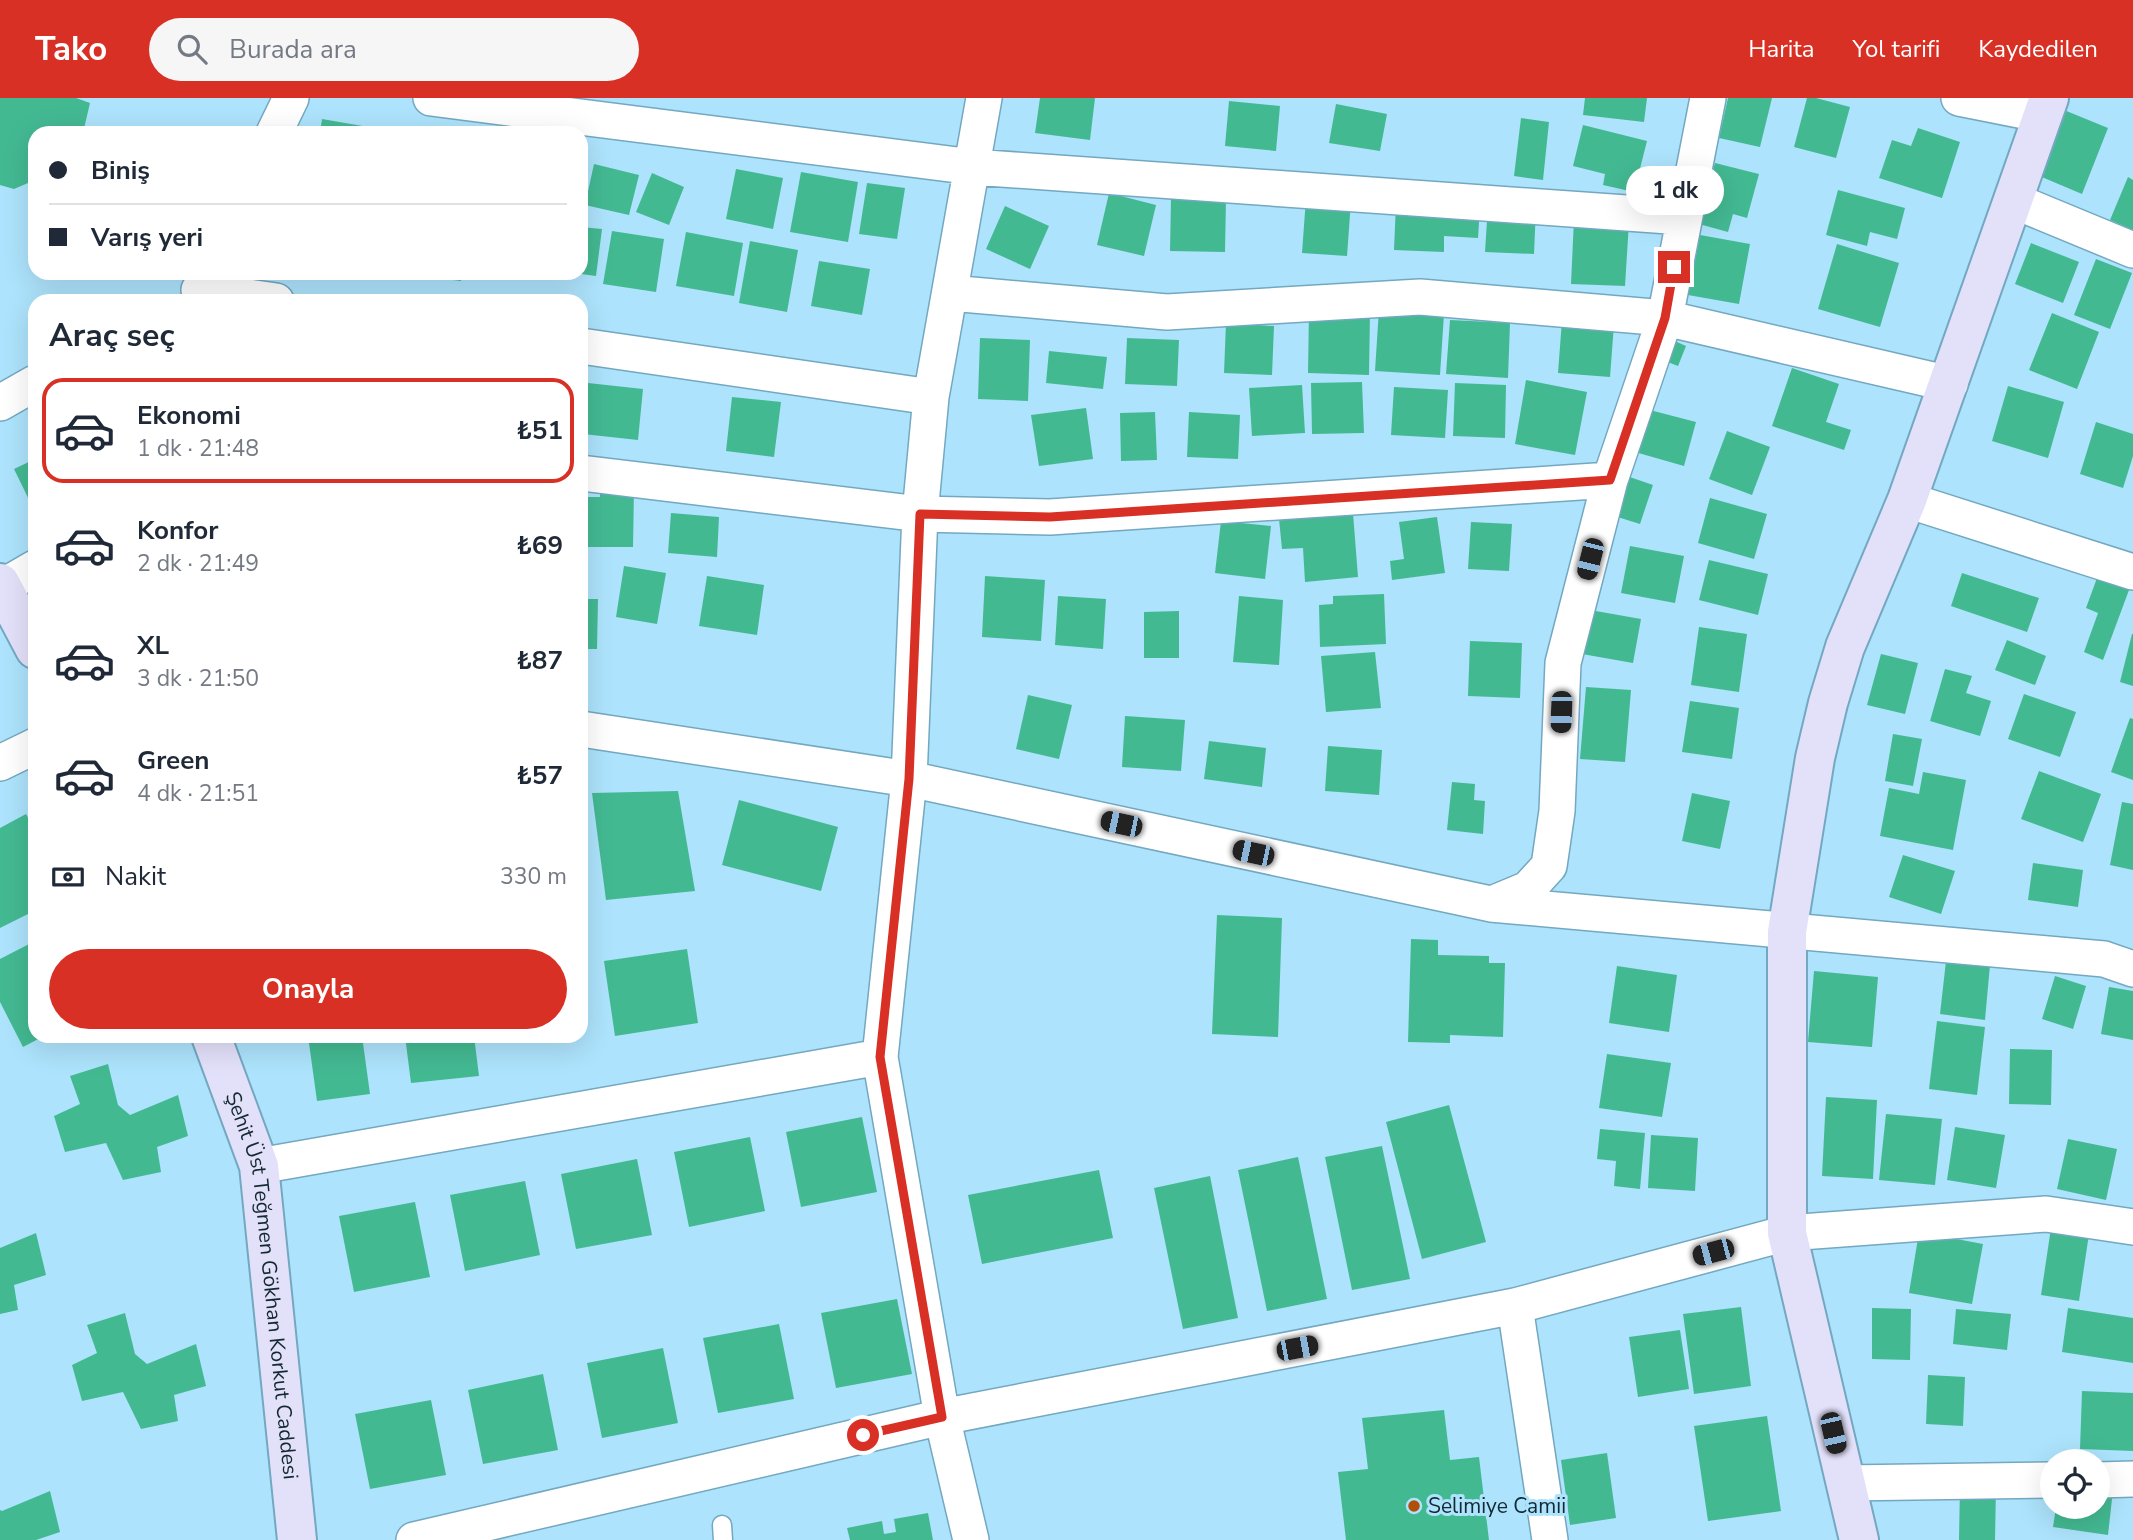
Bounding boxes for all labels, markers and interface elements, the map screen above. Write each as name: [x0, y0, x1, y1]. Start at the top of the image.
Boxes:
search box: [149, 18, 639, 81]
text: Tako: [35, 27, 107, 72]
icon: search: [173, 30, 211, 68]
text: Burada ara: [229, 32, 357, 67]
text: Harita: [1748, 33, 1814, 65]
text: Yol tarifi: [1852, 33, 1940, 65]
text: Kaydedilen: [1978, 33, 2098, 65]
text: Biniş: [91, 153, 150, 188]
callout: 1 dk: [1625, 166, 1723, 214]
text: 1 dk: [1652, 175, 1698, 206]
text: Varış yeri: [91, 220, 203, 255]
route end: [1658, 251, 1690, 283]
text: Araç seç: [49, 314, 175, 357]
text: Ekonomi: [137, 398, 241, 433]
icon: car: [53, 399, 116, 462]
text: ₺51: [516, 413, 563, 448]
text: 1 dk · 21:48: [137, 433, 259, 464]
text: Konfor: [137, 513, 218, 548]
icon: car: [53, 514, 116, 577]
text: ₺69: [516, 528, 563, 563]
car: [1575, 536, 1606, 582]
text: 2 dk · 21:49: [137, 548, 259, 579]
text: XL: [137, 628, 169, 663]
icon: car: [53, 629, 116, 692]
text: ₺87: [516, 643, 563, 678]
text: 3 dk · 21:50: [137, 663, 259, 694]
car: [1550, 691, 1573, 733]
text: Green: [137, 743, 210, 778]
icon: car: [53, 744, 116, 807]
text: ₺57: [516, 758, 563, 793]
text: 4 dk · 21:51: [137, 778, 259, 809]
car: [1099, 809, 1144, 839]
car: [1231, 838, 1276, 868]
icon: cash: [49, 858, 87, 896]
text: Nakit: [105, 859, 166, 894]
text: 330 m: [500, 861, 567, 892]
button: Onayla: [49, 949, 567, 1029]
street label: Şehit Üst Teğmen Gökhan Korkut Caddesi: [219, 1088, 305, 1481]
car: [1690, 1236, 1737, 1268]
car: [1275, 1334, 1320, 1362]
car: [1819, 1410, 1848, 1456]
route start: [847, 1419, 879, 1451]
map controls: [2040, 1449, 2110, 1519]
button: locate: [2040, 1449, 2110, 1519]
place label: Selimiye Camii: [1428, 1492, 1566, 1520]
marker: Selimiye Camii: [1406, 1498, 1422, 1514]

